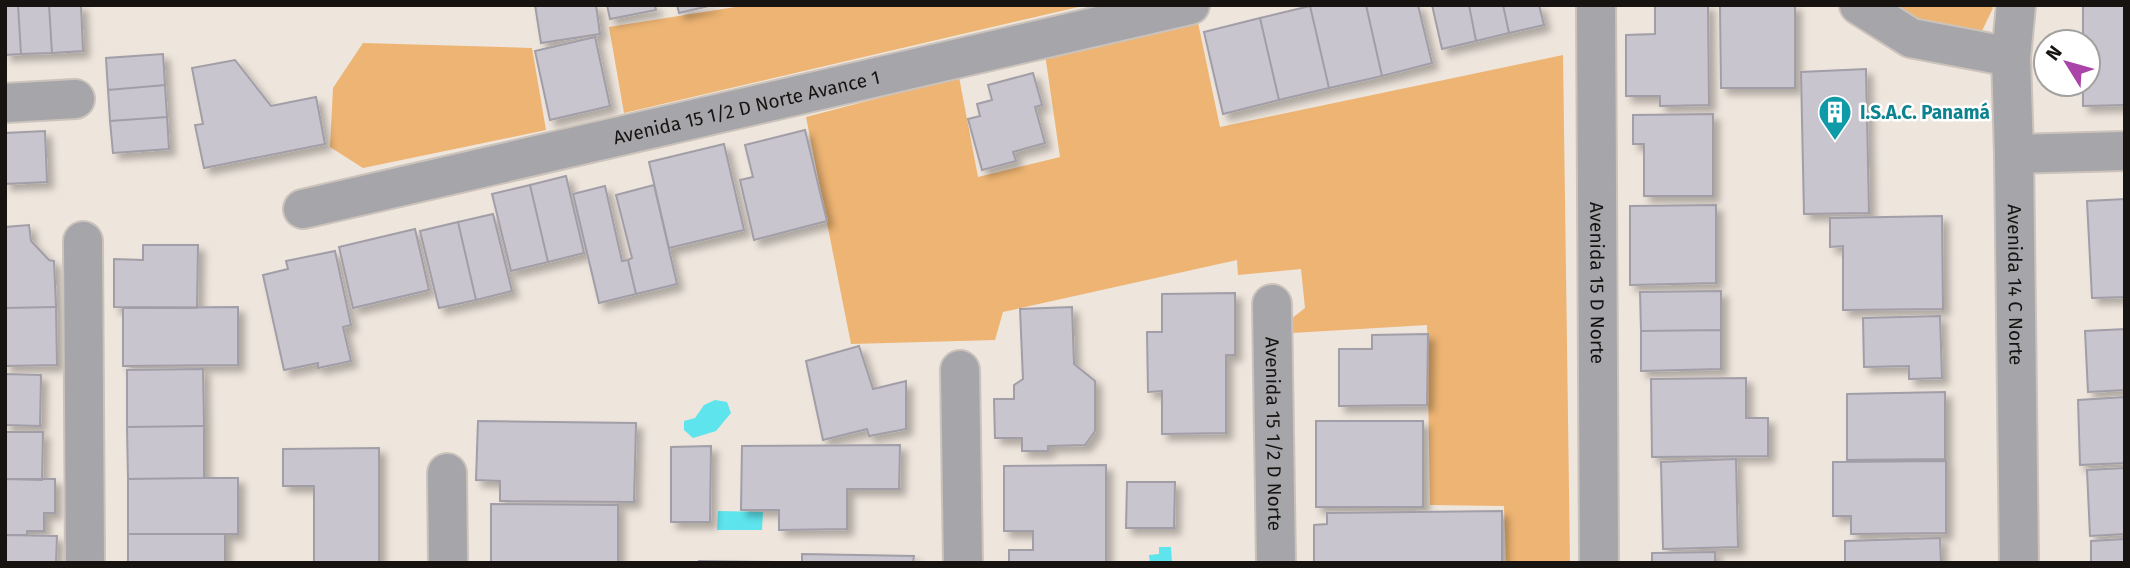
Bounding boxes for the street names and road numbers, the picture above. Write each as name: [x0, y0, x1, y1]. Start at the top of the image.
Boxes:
street label: Avenida 15 1/2 D Norte Avance 1: [611, 65, 882, 149]
street label: Avenida 15 D Norte: [1586, 202, 1609, 364]
street label: Avenida 14 C Norte: [2003, 204, 2028, 365]
street label: Avenida 15 1/2 D Norte: [1261, 337, 1287, 531]

